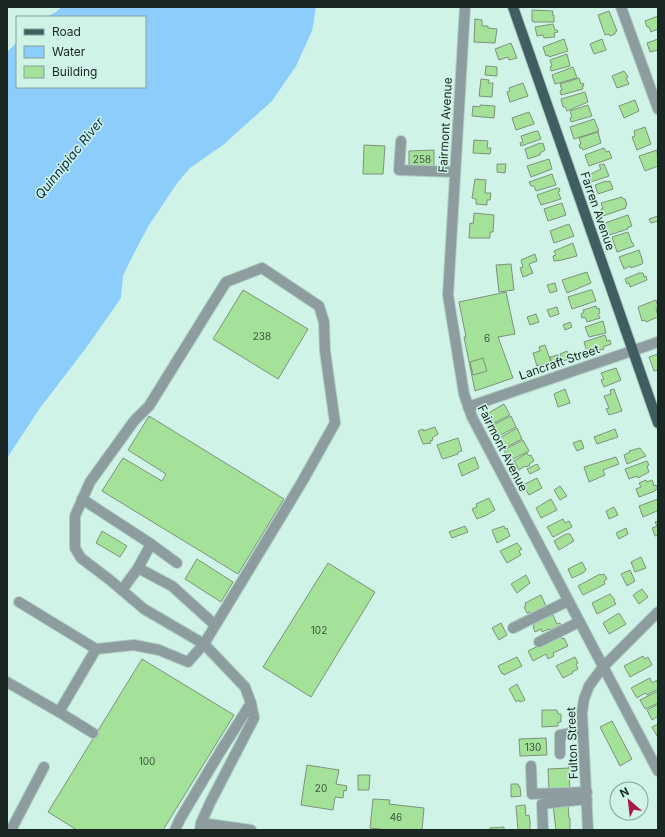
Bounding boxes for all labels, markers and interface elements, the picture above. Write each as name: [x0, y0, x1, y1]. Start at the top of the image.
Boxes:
legend: [16, 16, 146, 88]
text: Road: [52, 24, 81, 39]
text: Water: [52, 44, 86, 59]
text: Building: [52, 64, 97, 79]
street label: Fairmont Avenue: [435, 77, 455, 173]
water label: Quinnipiac River: [31, 113, 108, 202]
house number: 258: [413, 153, 431, 165]
street label: Farren Avenue: [578, 170, 618, 252]
house number: 238: [253, 330, 271, 342]
house number: 6: [484, 332, 490, 344]
street label: Lancraft Street: [517, 341, 601, 383]
street label: Fairmont Avenue: [475, 402, 531, 494]
house number: 102: [311, 624, 327, 636]
street label: Fulton Street: [563, 707, 581, 779]
house number: 130: [525, 741, 541, 753]
house number: 100: [139, 755, 155, 767]
north arrow: [609, 781, 649, 821]
house number: 20: [315, 782, 327, 794]
text: N: [617, 784, 631, 800]
house number: 46: [390, 811, 402, 823]

